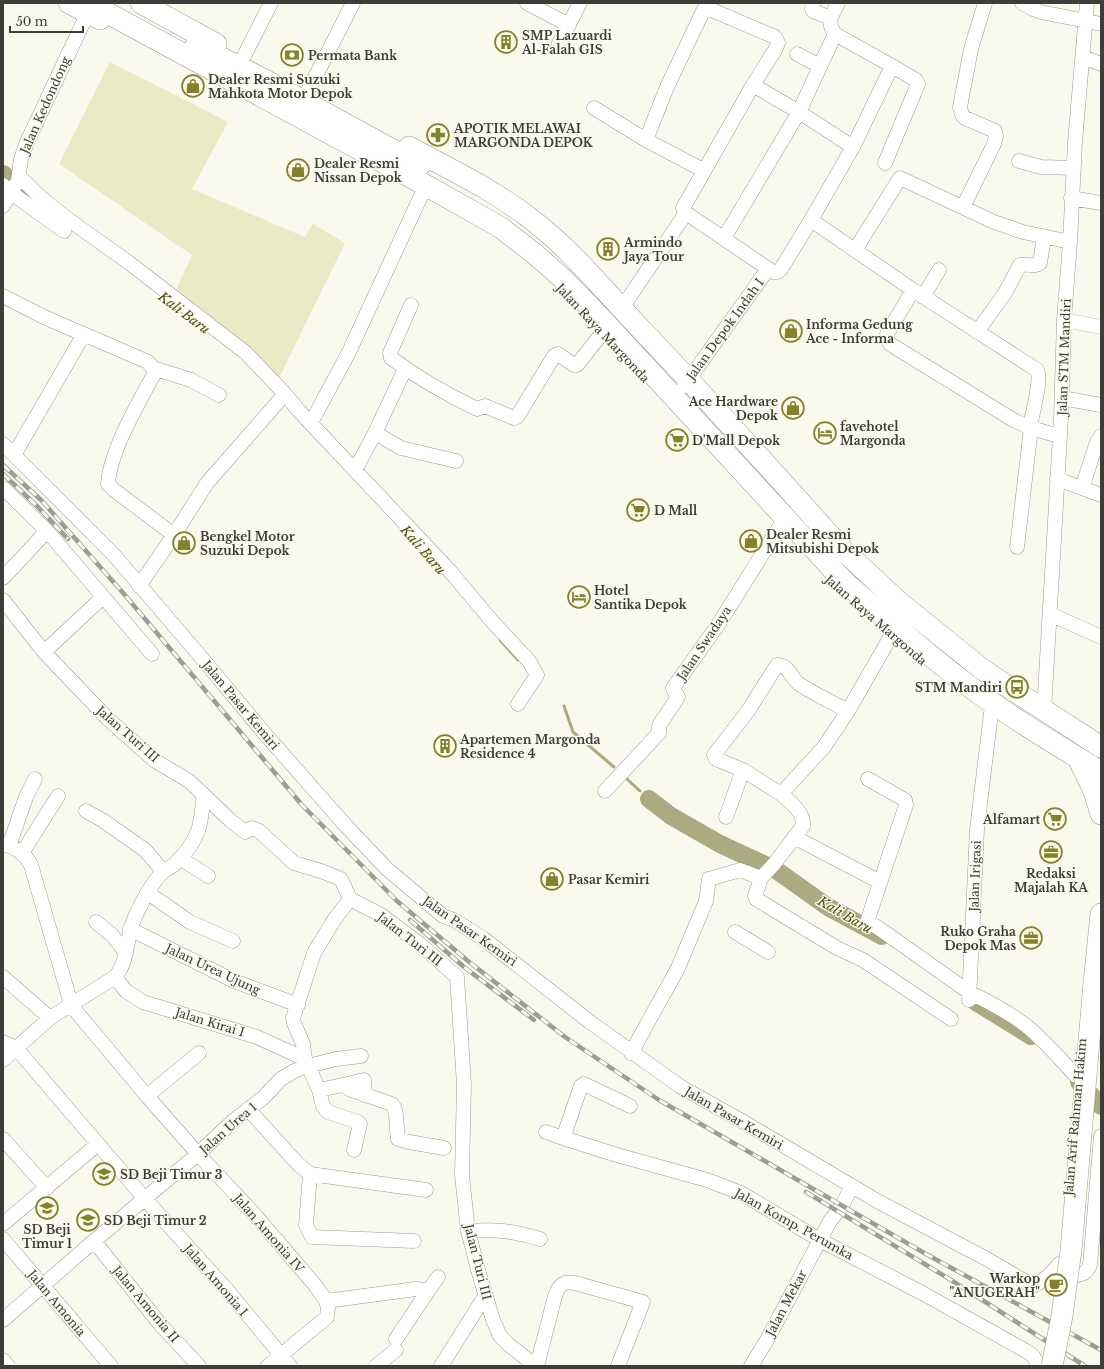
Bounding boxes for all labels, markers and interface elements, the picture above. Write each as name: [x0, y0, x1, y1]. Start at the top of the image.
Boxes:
scale bar: [10, 8, 83, 34]
text: 50 m: [16, 14, 48, 29]
place label: SMP Lazuardi Al-Falah GIS: [521, 28, 613, 57]
building icon: SMP Lazuardi Al-Falah GIS: [493, 29, 519, 55]
bank icon: Permata Bank: [279, 42, 305, 68]
place label: Permata Bank: [308, 48, 398, 63]
street label: Jalan Kedondong: [16, 53, 73, 158]
place label: Dealer Resmi Suzuki Mahkota Motor Depok: [208, 72, 354, 101]
shop icon: Dealer Resmi Suzuki Mahkota Motor Depok: [180, 73, 206, 99]
place label: APOTIK MELAWAI MARGONDA DEPOK: [453, 121, 594, 150]
pharmacy icon: APOTIK MELAWAI MARGONDA DEPOK: [425, 122, 451, 148]
place label: Dealer Resmi Nissan Depok: [314, 156, 403, 185]
shop icon: Dealer Resmi Nissan Depok: [285, 157, 311, 183]
place label: Armindo Jaya Tour: [621, 235, 684, 264]
building icon: Armindo Jaya Tour: [595, 236, 621, 262]
street label: Jalan Depok Indah I: [682, 275, 767, 384]
street label: Jalan Raya Margonda: [552, 279, 653, 386]
water label: Kali Baru: [154, 287, 213, 338]
street label: Jalan STM Mandiri: [1054, 298, 1074, 418]
place label: Informa Gedung Ace - Informa: [805, 317, 913, 346]
shop icon: Informa Gedung Ace - Informa: [778, 318, 804, 344]
place label: Ace Hardware Depok: [688, 394, 779, 423]
shop icon: Ace Hardware Depok: [780, 395, 806, 421]
place label: favehotel Margonda: [840, 419, 906, 448]
hotel icon: favehotel Margonda: [812, 420, 838, 446]
supermarket icon: D'Mall Depok: [664, 427, 690, 453]
place label: D'Mall Depok: [692, 433, 781, 448]
supermarket icon: D Mall: [625, 497, 651, 523]
place label: D Mall: [654, 503, 698, 518]
water label: Kali Baru: [396, 521, 449, 579]
place label: Dealer Resmi Mitsubishi Depok: [766, 527, 880, 556]
shop icon: Dealer Resmi Mitsubishi Depok: [738, 528, 764, 554]
place label: Bengkel Motor Suzuki Depok: [200, 529, 295, 558]
shop icon: Bengkel Motor Suzuki Depok: [171, 530, 197, 556]
street label: Jalan Raya Margonda: [820, 570, 930, 669]
place label: Hotel Santika Depok: [594, 583, 688, 612]
hotel icon: Hotel Santika Depok: [566, 584, 592, 610]
street label: Jalan Swadaya: [673, 603, 735, 685]
street label: Jalan Pasar Kemiri: [198, 656, 283, 753]
bus stop icon: STM Mandiri: [1004, 674, 1030, 700]
place label: STM Mandiri: [915, 680, 1003, 695]
street label: Jalan Turi III: [92, 701, 162, 765]
place label: Apartemen Margonda Residence 4: [459, 732, 601, 761]
building icon: Apartemen Margonda Residence 4: [432, 733, 458, 759]
supermarket icon: Alfamart: [1042, 806, 1068, 832]
place label: Alfamart: [982, 812, 1040, 827]
office icon: Redaksi Majalah KA: [1038, 839, 1064, 865]
street label: Jalan Irigasi: [966, 840, 984, 914]
shop icon: Pasar Kemiri: [539, 866, 565, 892]
place label: Redaksi Majalah KA: [1014, 866, 1089, 895]
place label: Pasar Kemiri: [568, 872, 650, 887]
street label: Jalan Pasar Kemiri: [418, 892, 520, 969]
water label: Kali Baru: [814, 892, 876, 938]
street label: Jalan Turi III: [373, 908, 445, 969]
place label: Ruko Graha Depok Mas: [940, 924, 1016, 953]
office icon: Ruko Graha Depok Mas: [1018, 925, 1044, 951]
street label: Jalan Urea Ujung: [161, 940, 264, 998]
street label: Jalan Kirai I: [172, 1004, 246, 1040]
street label: Jalan Arif Rahman Hakim: [1060, 1038, 1089, 1198]
street label: Jalan Pasar Kemiri: [680, 1083, 786, 1152]
street label: Jalan Urea 1: [195, 1099, 260, 1158]
school or university icon: SD Beji Timur 3: [91, 1161, 117, 1187]
place label: SD Beji Timur 3: [120, 1167, 223, 1182]
street label: Jalan Komp. Perumka: [730, 1184, 856, 1263]
street label: Jalan Amonia IV: [229, 1189, 308, 1276]
school or university icon: SD Beji Timur 1: [34, 1195, 60, 1221]
school or university icon: SD Beji Timur 2: [75, 1207, 101, 1233]
place label: SD Beji Timur 2: [104, 1213, 207, 1228]
street label: Jalan Turi III: [461, 1220, 495, 1302]
place label: SD Beji Timur 1: [22, 1222, 72, 1251]
street label: Jalan Amonia I: [179, 1240, 251, 1319]
street label: Jalan Amonia II: [108, 1261, 182, 1345]
street label: Jalan Amonia: [24, 1265, 89, 1339]
street label: Jalan Mekar: [761, 1267, 810, 1340]
place label: Warkop "ANUGERAH": [950, 1271, 1040, 1300]
cafe icon: Warkop "ANUGERAH": [1043, 1272, 1069, 1298]

